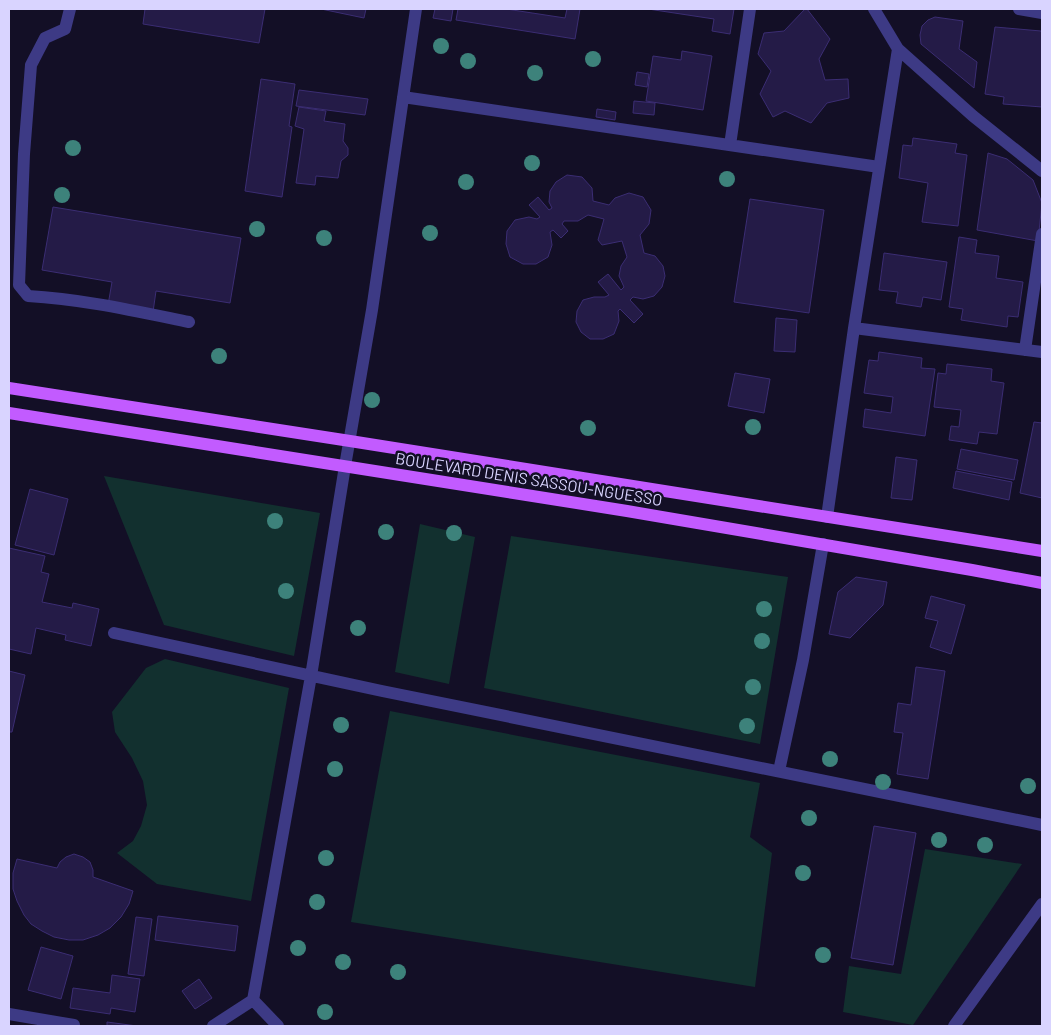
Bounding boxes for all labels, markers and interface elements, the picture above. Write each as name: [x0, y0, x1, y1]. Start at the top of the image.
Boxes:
street label: BOULEVARD DENIS SASSOU-NGUESSO: [394, 448, 664, 509]

